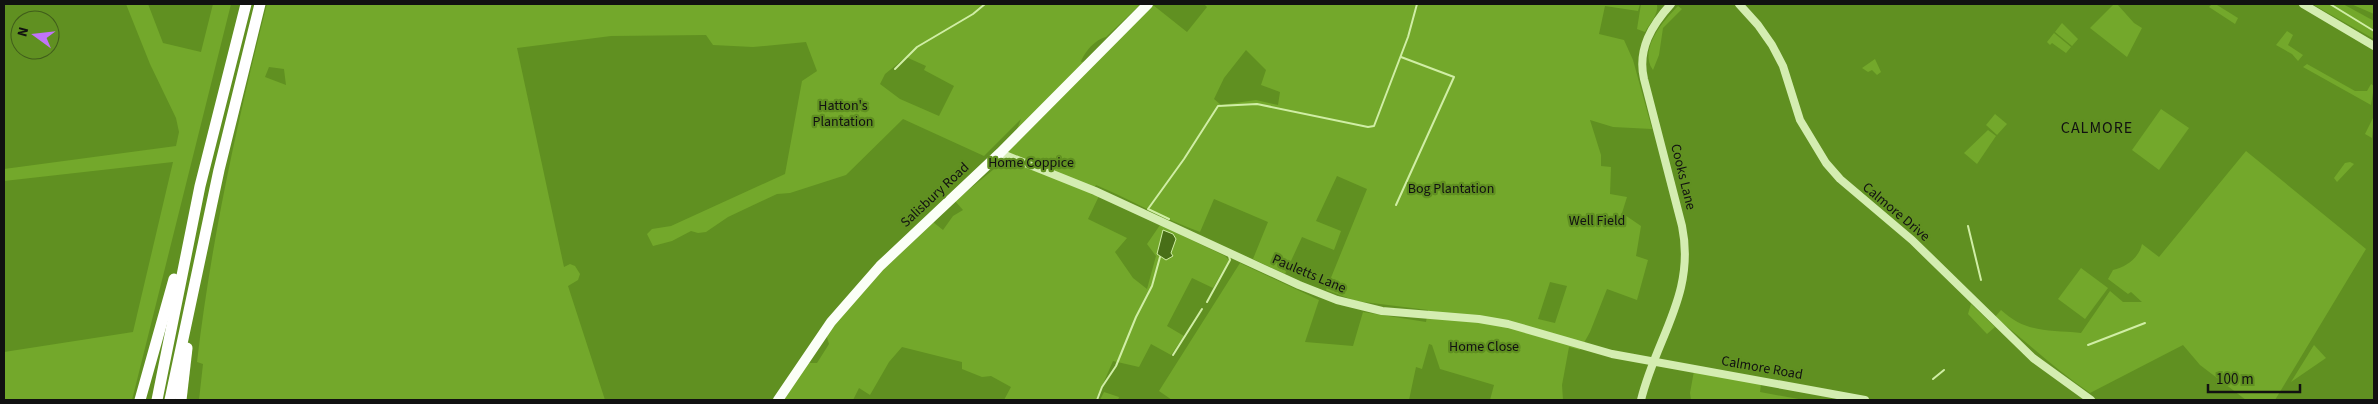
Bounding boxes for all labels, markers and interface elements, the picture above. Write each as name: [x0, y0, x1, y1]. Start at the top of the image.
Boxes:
north arrow: [10, 10, 60, 60]
text: N: [13, 25, 34, 39]
park label: Hatton's Plantation: [813, 96, 873, 132]
district label: CALMORE: [2061, 117, 2133, 139]
street label: Cooks Lane: [1665, 142, 1701, 212]
park label: Home Coppice: [988, 153, 1074, 173]
street label: Salisbury Road: [896, 158, 974, 232]
street label: Calmore Drive: [1858, 178, 1934, 246]
park label: Bog Plantation: [1408, 179, 1494, 199]
park label: Well Field: [1569, 211, 1625, 231]
street label: Pauletts Lane: [1269, 249, 1349, 299]
park label: Home Close: [1449, 337, 1519, 357]
street label: Calmore Road: [1720, 351, 1804, 385]
scale bar: [2208, 362, 2300, 394]
text: 100 m: [2216, 369, 2254, 390]

